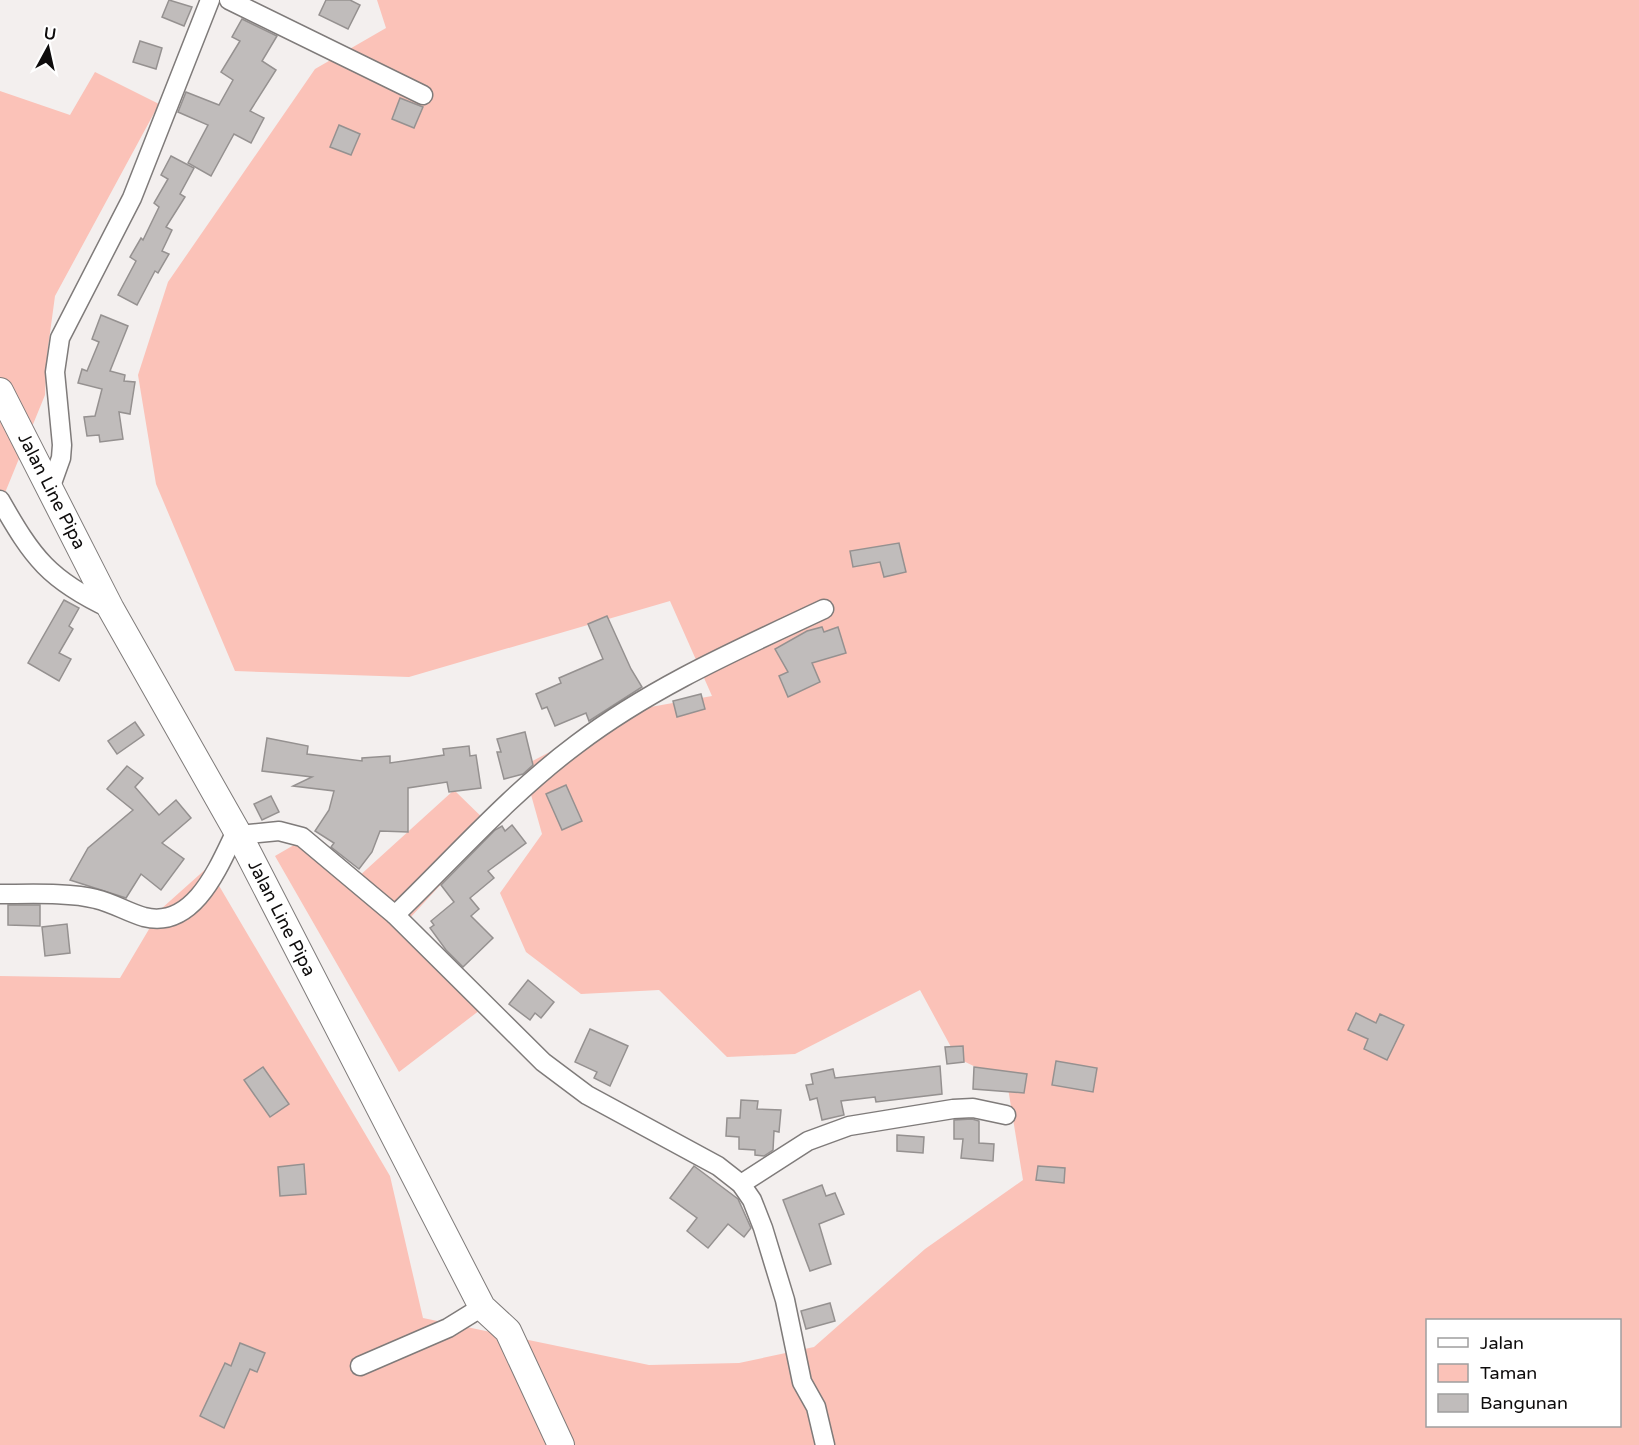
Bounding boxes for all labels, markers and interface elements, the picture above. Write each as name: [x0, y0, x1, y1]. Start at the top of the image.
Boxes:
north arrow: [18, 18, 78, 78]
text: U: [43, 23, 57, 45]
street label: Jalan Line Pipa: [13, 429, 91, 553]
street label: Jalan Line Pipa: [243, 856, 321, 980]
legend: [1426, 1319, 1621, 1427]
text: Jalan: [1480, 1332, 1524, 1354]
text: Taman: [1480, 1362, 1537, 1384]
text: Bangunan: [1480, 1392, 1568, 1414]

